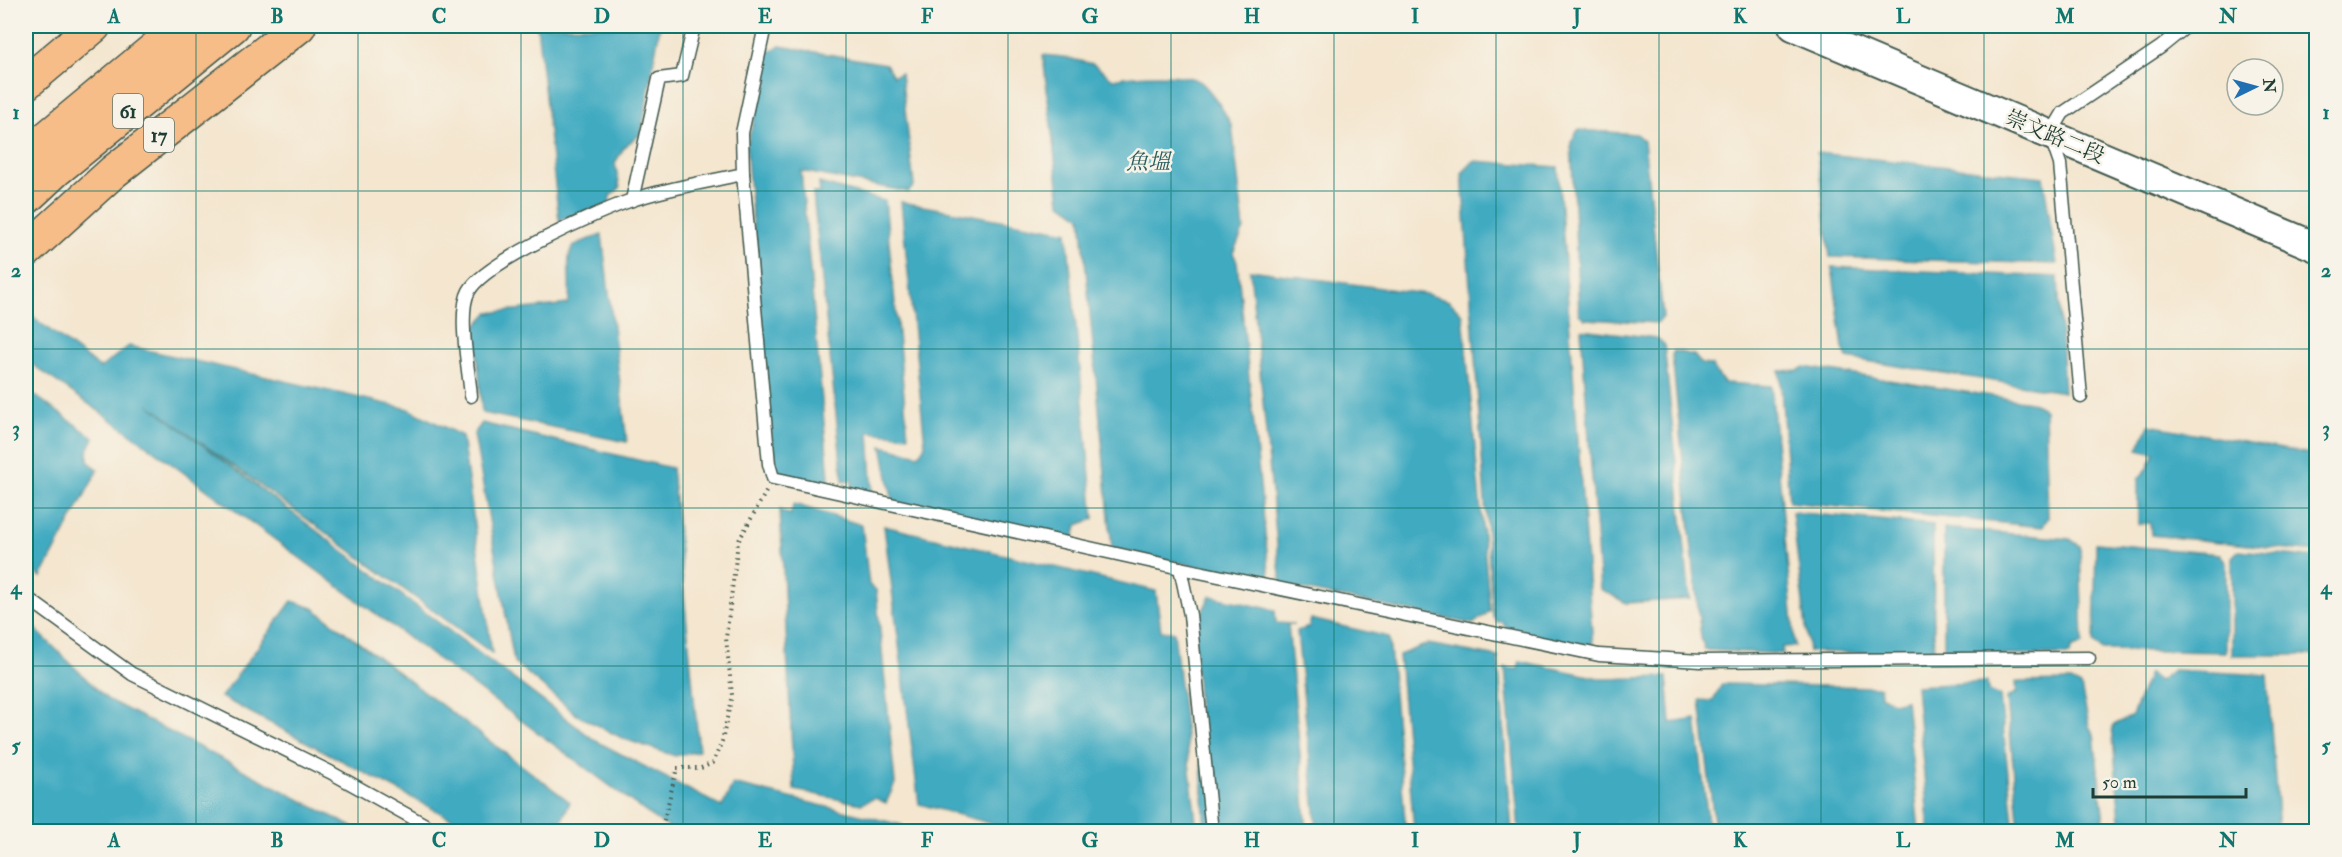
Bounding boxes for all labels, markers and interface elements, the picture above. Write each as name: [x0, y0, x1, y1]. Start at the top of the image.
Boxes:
text: A: [107, 4, 121, 29]
text: B: [270, 4, 284, 29]
text: C: [432, 4, 446, 29]
text: D: [594, 4, 610, 29]
text: E: [758, 4, 773, 29]
text: F: [921, 4, 934, 29]
text: G: [1082, 4, 1099, 29]
text: H: [1244, 4, 1260, 29]
text: I: [1411, 4, 1419, 29]
text: J: [1572, 4, 1581, 29]
text: K: [1733, 4, 1748, 29]
text: L: [1896, 4, 1911, 29]
text: M: [2054, 4, 2075, 29]
text: N: [2218, 4, 2238, 29]
north arrow: [2225, 57, 2285, 117]
text: N: [2258, 77, 2280, 94]
road number: 61: [113, 94, 143, 128]
text: 1: [12, 100, 20, 125]
text: 1: [2322, 100, 2330, 125]
street label: 崇文路二段: [2001, 104, 2109, 170]
road number: 17: [144, 118, 174, 152]
water label: 魚塭: [1126, 148, 1173, 176]
text: 2: [11, 258, 21, 283]
text: 2: [2321, 258, 2331, 283]
text: 3: [12, 416, 20, 441]
text: 3: [2322, 416, 2330, 441]
text: 4: [10, 575, 23, 600]
text: 4: [2320, 575, 2333, 600]
text: 5: [12, 733, 22, 758]
text: 5: [2322, 733, 2332, 758]
scale bar: [2093, 761, 2246, 799]
text: 50 m: [2102, 771, 2137, 794]
text: A: [107, 828, 121, 853]
text: B: [270, 828, 284, 853]
text: C: [432, 828, 446, 853]
text: D: [594, 828, 610, 853]
text: E: [758, 828, 773, 853]
text: F: [921, 828, 934, 853]
text: G: [1082, 828, 1099, 853]
text: H: [1244, 828, 1260, 853]
text: I: [1411, 828, 1419, 853]
text: J: [1572, 828, 1581, 853]
text: K: [1733, 828, 1748, 853]
text: L: [1896, 828, 1911, 853]
text: M: [2054, 828, 2075, 853]
text: N: [2218, 828, 2238, 853]

